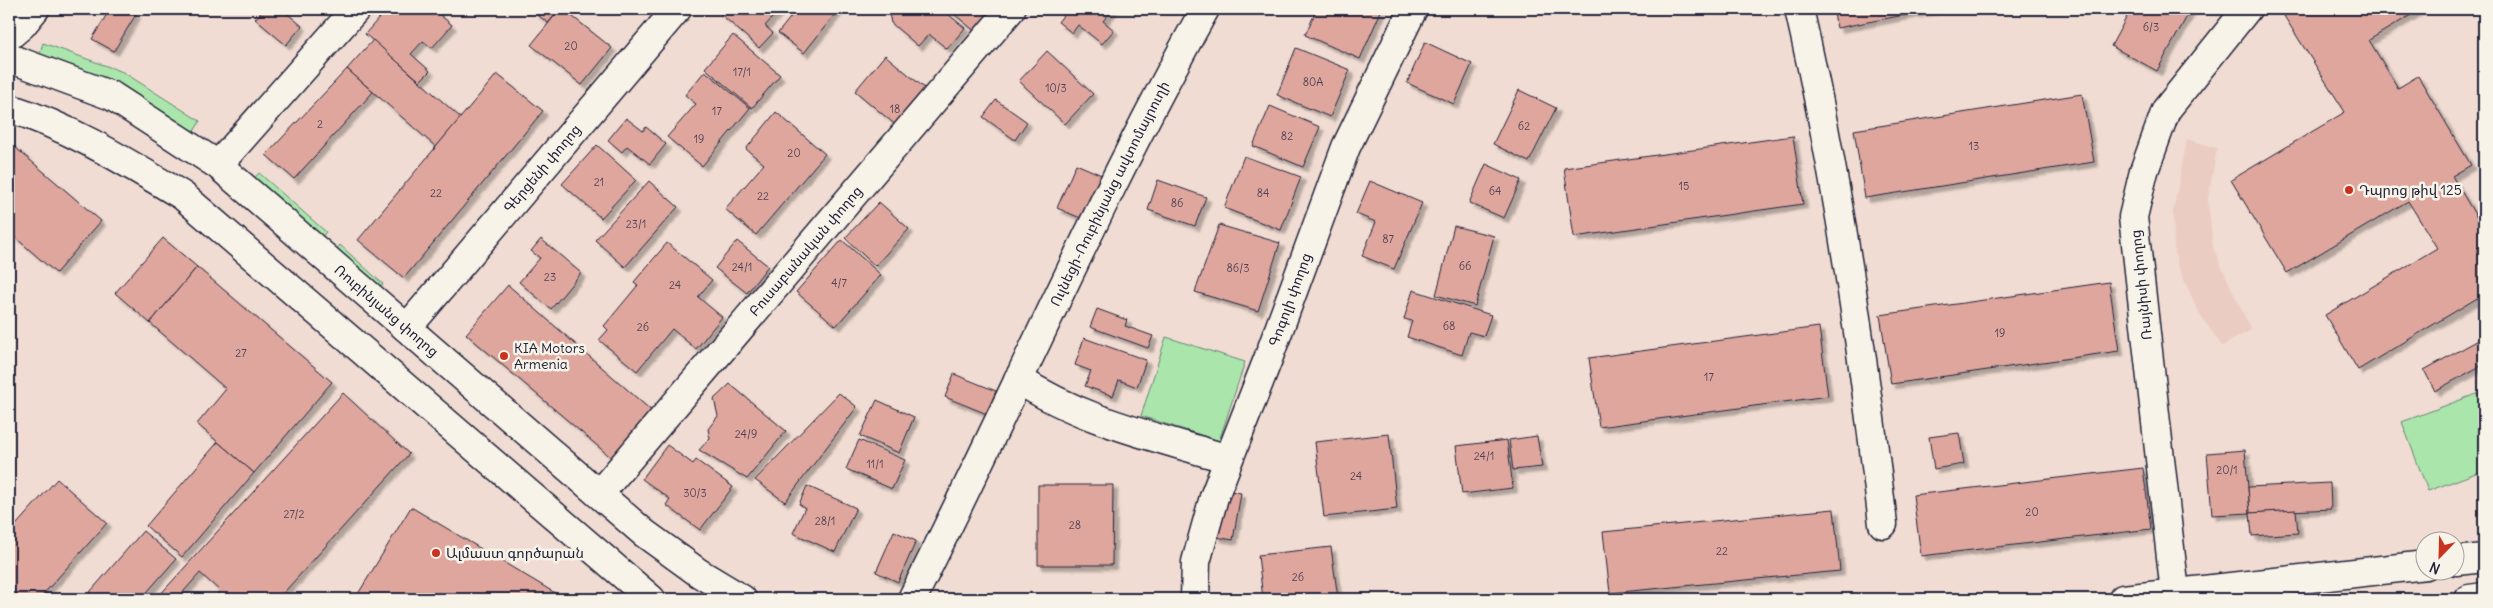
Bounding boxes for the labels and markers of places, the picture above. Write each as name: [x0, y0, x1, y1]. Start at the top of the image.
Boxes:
place label: Դպրոց թիվ 125: [2359, 181, 2462, 199]
marker: Դպրոց թիվ 125: [2343, 184, 2355, 196]
place label: KIA Motors Armenia: [514, 339, 585, 373]
marker: KIA Motors Armenia: [498, 350, 510, 362]
place label: Ալմաստ գործարան: [446, 544, 584, 562]
marker: Ալմաստ գործարան: [430, 547, 442, 559]

